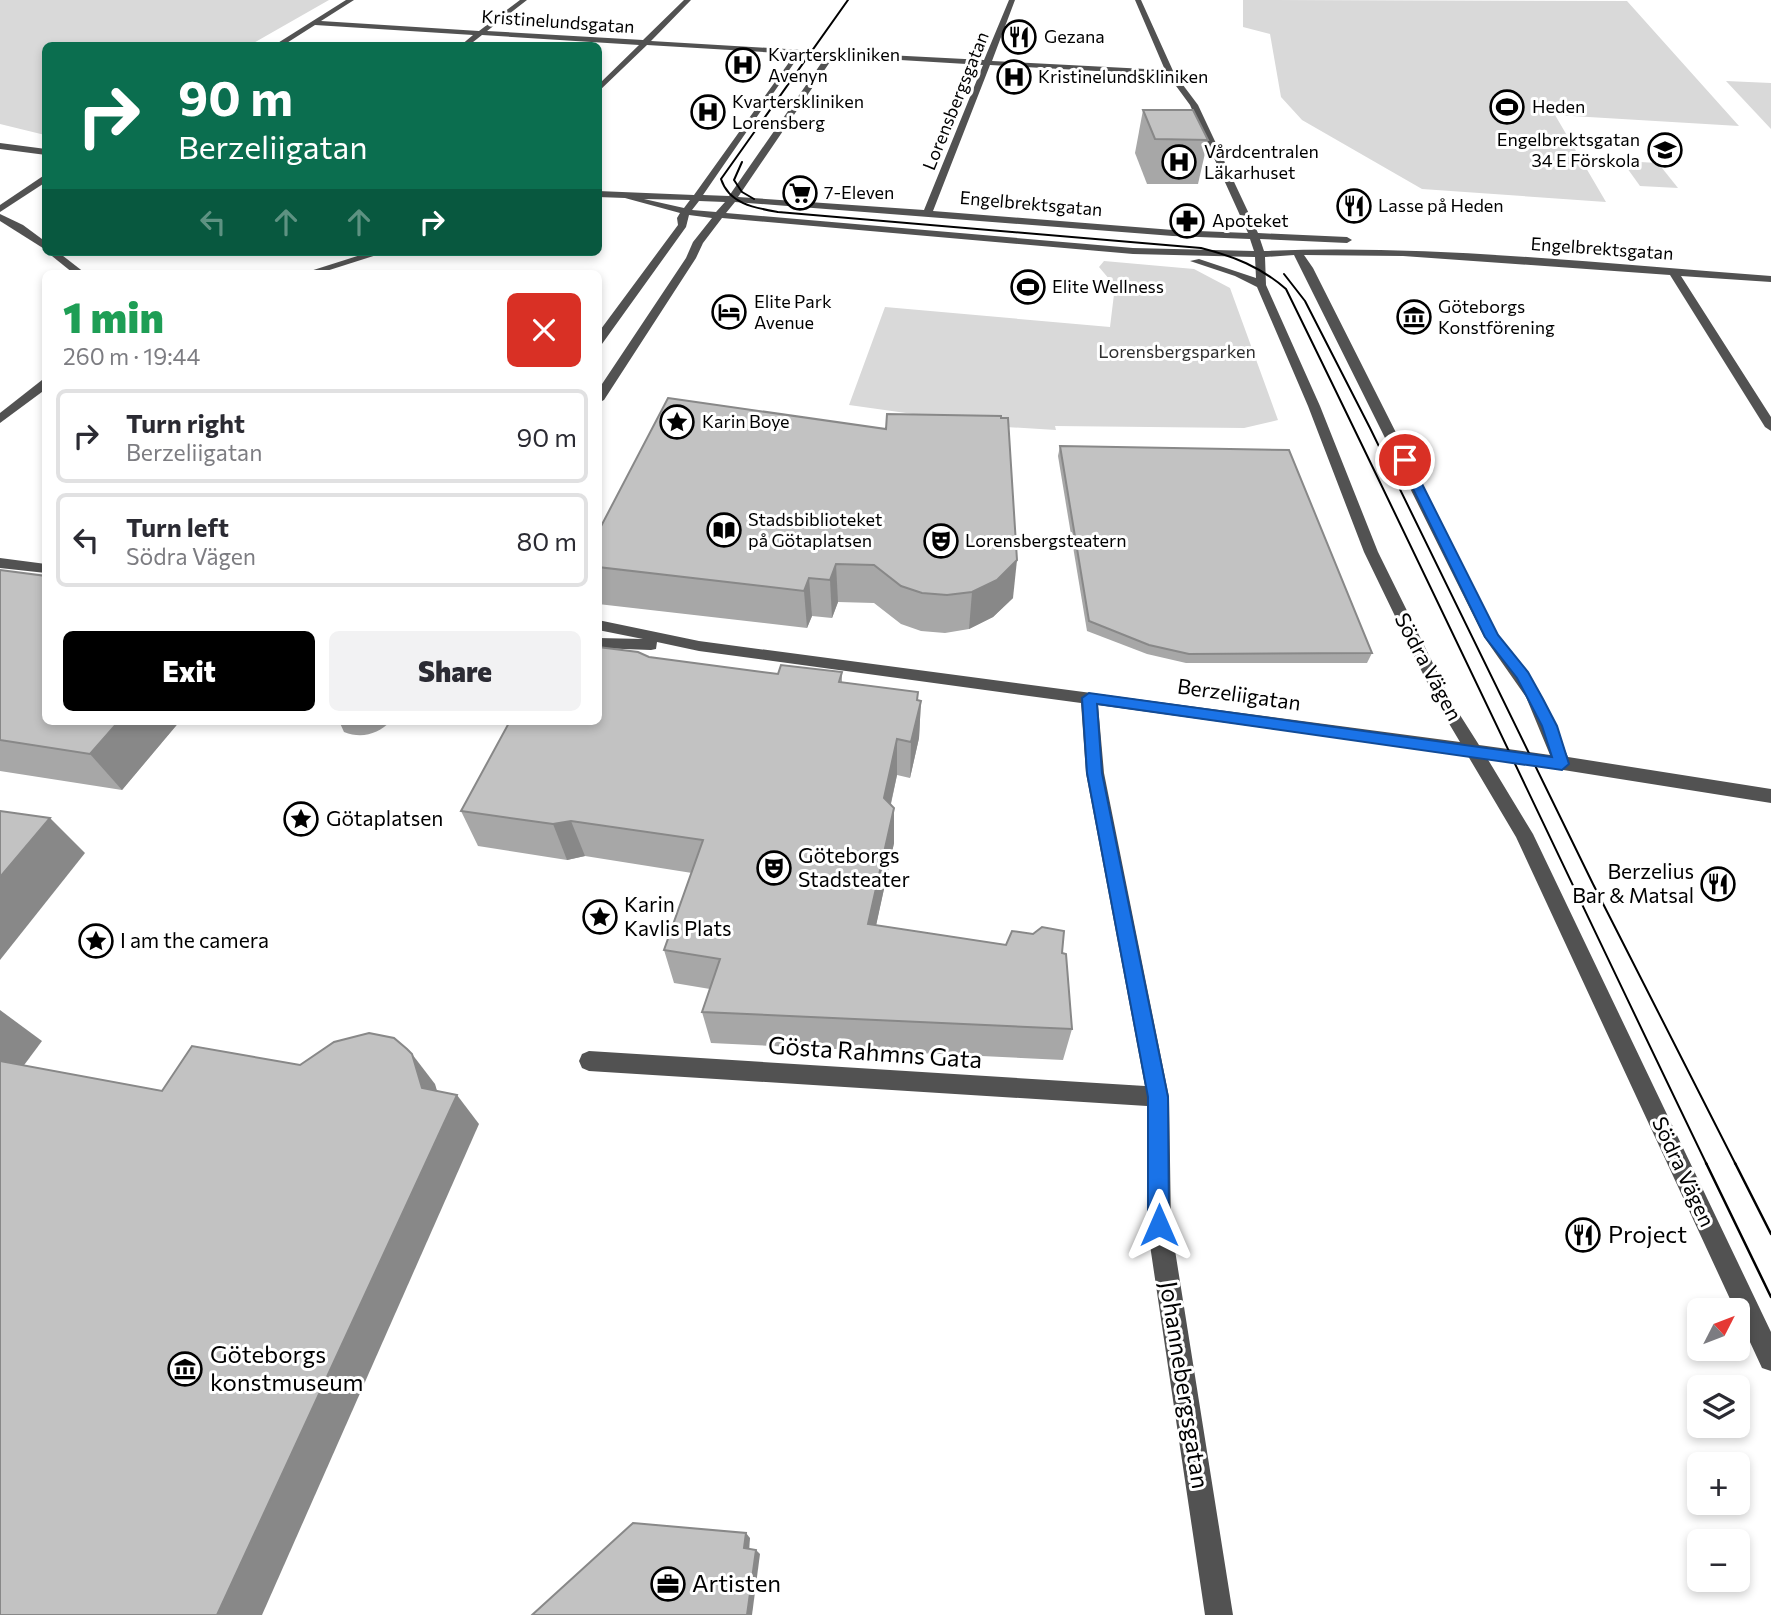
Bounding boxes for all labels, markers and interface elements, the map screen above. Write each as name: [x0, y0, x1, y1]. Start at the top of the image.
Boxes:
street label: Kristinelundsgatan: [481, 5, 635, 37]
restaurant icon: Gezana: [1000, 18, 1038, 56]
place label: Gezana: [1044, 25, 1105, 47]
street label: Lorensbergsgatan: [917, 28, 993, 173]
place label: Kvarterskliniken Avenyn: [768, 43, 900, 86]
hospital icon: Kvarterskliniken Avenyn: [724, 46, 762, 84]
hospital icon: Kristinelundskliniken: [995, 58, 1033, 96]
place label: Kristinelundskliniken: [1038, 65, 1208, 87]
text: 90 m: [178, 66, 293, 126]
icon: right: [63, 70, 154, 161]
sports icon: Heden: [1488, 88, 1526, 126]
place label: Kvarterskliniken Lorensberg: [732, 90, 864, 133]
hospital icon: Kvarterskliniken Lorensberg: [689, 93, 727, 131]
place label: Heden: [1532, 95, 1585, 117]
text: Berzeliigatan: [178, 126, 368, 166]
place label: Engelbrektsgatan 34 E Förskola: [1497, 128, 1640, 171]
school or university icon: Engelbrektsgatan 34 E Förskola: [1646, 131, 1684, 169]
place label: Vårdcentralen Läkarhuset: [1204, 140, 1319, 183]
hospital icon: Vårdcentralen Läkarhuset: [1160, 143, 1198, 181]
supermarket icon: 7-Eleven: [781, 174, 819, 212]
place label: 7-Eleven: [824, 181, 894, 203]
street label: Engelbrektsgatan: [959, 186, 1103, 220]
restaurant icon: Lasse på Heden: [1335, 187, 1373, 225]
place label: Lasse på Heden: [1378, 194, 1504, 216]
pharmacy icon: Apoteket: [1168, 202, 1206, 240]
icon: left: [194, 203, 232, 241]
icon: ahead: [267, 203, 305, 241]
icon: ahead: [340, 203, 378, 241]
icon: right: [413, 203, 451, 241]
place label: Apoteket: [1212, 209, 1289, 231]
street label: Engelbrektsgatan: [1530, 232, 1674, 264]
sports icon: Elite Wellness: [1009, 268, 1047, 306]
place label: Elite Wellness: [1052, 275, 1164, 297]
text: 1 min: [63, 290, 164, 342]
place label: Elite Park Avenue: [754, 290, 832, 333]
button: close: [507, 293, 581, 367]
hotel icon: Elite Park Avenue: [710, 293, 748, 331]
place label: Göteborgs Konstförening: [1438, 295, 1555, 338]
museum icon: Göteborgs Konstförening: [1395, 298, 1433, 336]
park label: Lorensbergsparken: [1098, 340, 1256, 362]
text: 260 m · 19:44: [63, 342, 200, 370]
place icon: Karin Boye: [658, 403, 696, 441]
text: Turn right: [126, 407, 245, 438]
place label: Karin Boye: [702, 410, 790, 432]
icon: right: [67, 417, 105, 455]
text: 90 m: [517, 421, 577, 452]
pin: [1375, 430, 1435, 490]
text: Berzeliigatan: [126, 438, 262, 466]
icon: arrive: [1386, 441, 1424, 479]
place label: Stadsbiblioteket på Götaplatsen: [748, 508, 882, 551]
text: Turn left: [126, 511, 229, 542]
library icon: Stadsbiblioteket på Götaplatsen: [705, 511, 743, 549]
icon: left: [67, 521, 105, 559]
theatre icon: Lorensbergsteatern: [922, 522, 960, 560]
text: 80 m: [517, 525, 577, 556]
place label: Lorensbergsteatern: [965, 529, 1127, 551]
text: Södra Vägen: [126, 542, 256, 570]
street label: Södra Vägen: [1390, 608, 1468, 725]
button: Exit: [63, 631, 315, 711]
button: Share: [329, 631, 581, 711]
street label: Berzeliigatan: [1176, 672, 1303, 715]
place icon: Götaplatsen: [282, 800, 320, 838]
place label: Götaplatsen: [326, 805, 443, 830]
place label: Göteborgs Stadsteater: [798, 842, 910, 891]
theatre icon: Göteborgs Stadsteater: [755, 849, 793, 887]
place label: Berzelius Bar & Matsal: [1572, 858, 1694, 907]
restaurant icon: Berzelius Bar & Matsal: [1699, 865, 1737, 903]
place label: Karin Kavlis Plats: [624, 891, 732, 940]
place icon: Karin Kavlis Plats: [581, 898, 619, 936]
place icon: I am the camera: [77, 922, 115, 960]
place label: I am the camera: [120, 927, 269, 952]
street label: Gösta Rahmns Gata: [767, 1030, 983, 1073]
street label: Södra Vägen: [1648, 1112, 1721, 1230]
position arrow: [1122, 1188, 1196, 1262]
restaurant icon: Project: [1564, 1216, 1602, 1254]
place label: Project: [1608, 1219, 1687, 1248]
street label: Johannebergsgatan: [1155, 1279, 1216, 1491]
north arrow: [1687, 1298, 1750, 1362]
map controls: [1687, 1298, 1750, 1592]
place label: Göteborgs konstmuseum: [210, 1339, 364, 1396]
museum icon: Göteborgs konstmuseum: [166, 1350, 204, 1388]
button: layers: [1687, 1375, 1750, 1438]
button: +: [1687, 1452, 1750, 1515]
button: −: [1687, 1529, 1750, 1592]
office icon: Artisten: [649, 1565, 687, 1603]
place label: Artisten: [692, 1568, 781, 1597]

